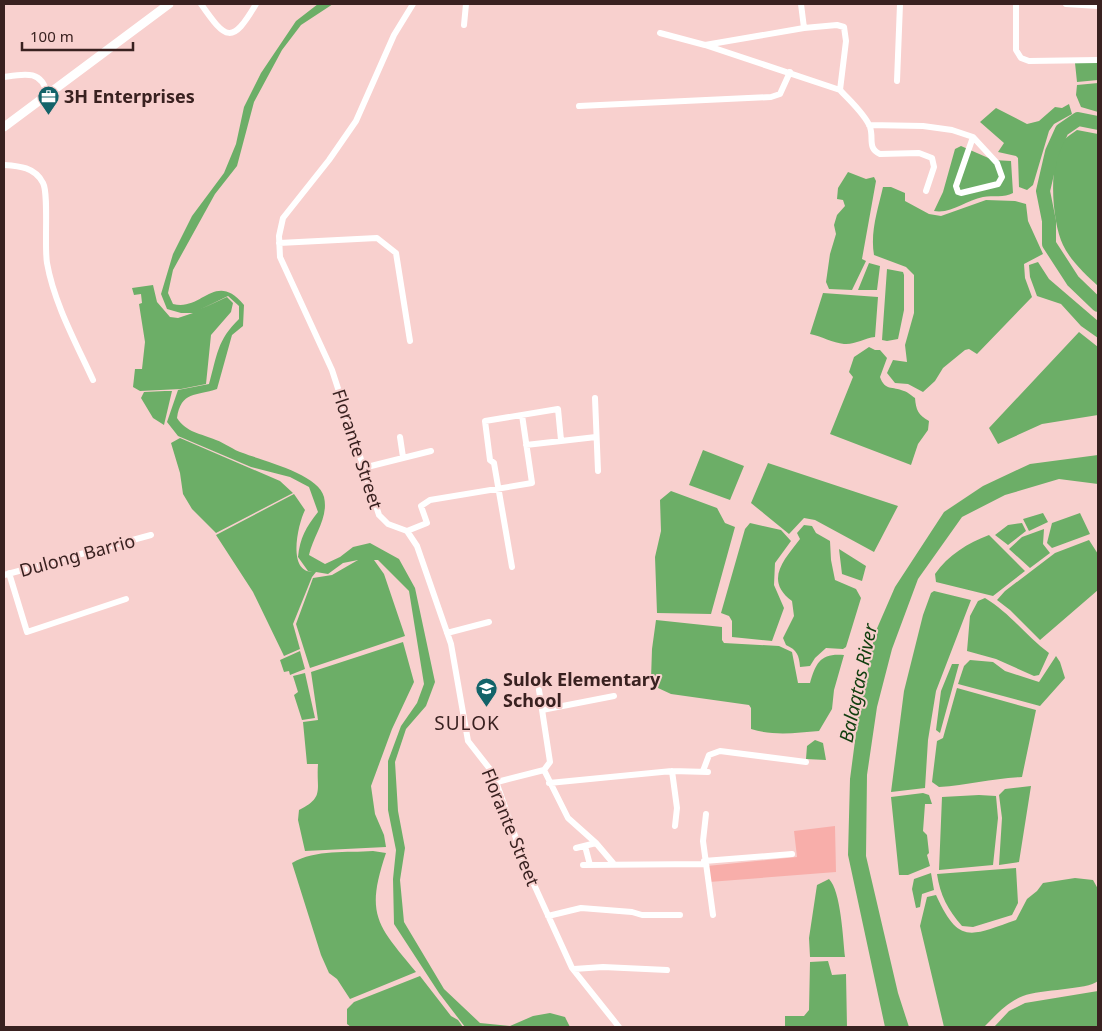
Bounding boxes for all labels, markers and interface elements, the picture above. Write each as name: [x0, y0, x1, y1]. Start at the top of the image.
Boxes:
scale bar: [22, 20, 134, 52]
text: 100 m: [30, 26, 74, 46]
office icon: 3H Enterprises: [36, 84, 60, 115]
place label: 3H Enterprises: [64, 84, 195, 108]
street label: Florante Street: [327, 386, 389, 513]
street label: Dulong Barrio: [16, 528, 138, 582]
water label: Balagtas River: [833, 620, 884, 745]
place label: Sulok Elementary School: [503, 667, 661, 712]
school or university icon: Sulok Elementary School: [475, 677, 499, 708]
district label: SULOK: [434, 710, 500, 736]
street label: Florante Street: [477, 765, 546, 890]

